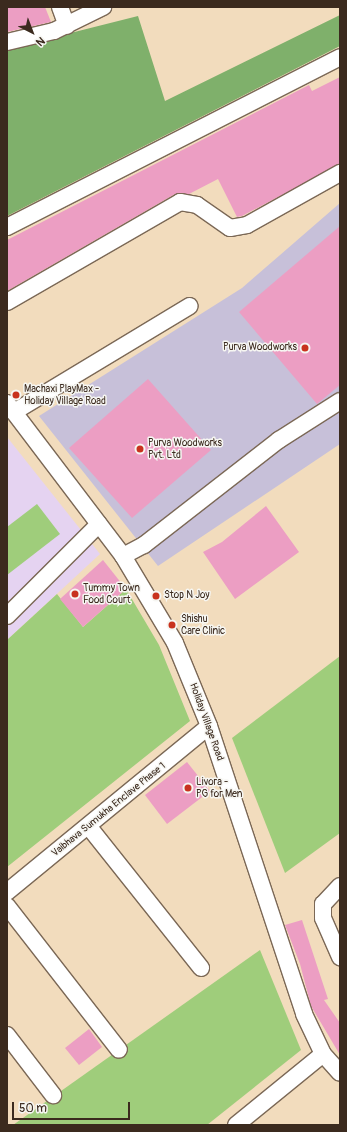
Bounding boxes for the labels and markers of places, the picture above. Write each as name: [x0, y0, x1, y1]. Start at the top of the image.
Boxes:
place label: Purva Woodworks: [223, 342, 297, 354]
marker: Purva Woodworks: [300, 343, 310, 353]
place label: Machaxi PlayMax - Holiday Village Road: [24, 383, 106, 406]
marker: Machaxi PlayMax - Holiday Village Road: [11, 390, 21, 400]
place label: Purva Woodworks Pvt. Ltd: [148, 437, 222, 460]
marker: Purva Woodworks Pvt. Ltd: [135, 444, 145, 454]
place label: Tummy Town Food Court: [83, 582, 140, 606]
marker: Tummy Town Food Court: [70, 589, 80, 599]
place label: Stop N Joy: [164, 590, 210, 602]
marker: Stop N Joy: [151, 591, 161, 601]
place label: Shishu Care Clinic: [181, 613, 225, 636]
marker: Shishu Care Clinic: [166, 619, 178, 631]
place label: Livora - PG for Men: [196, 776, 242, 800]
marker: Livora - PG for Men: [183, 783, 193, 793]

